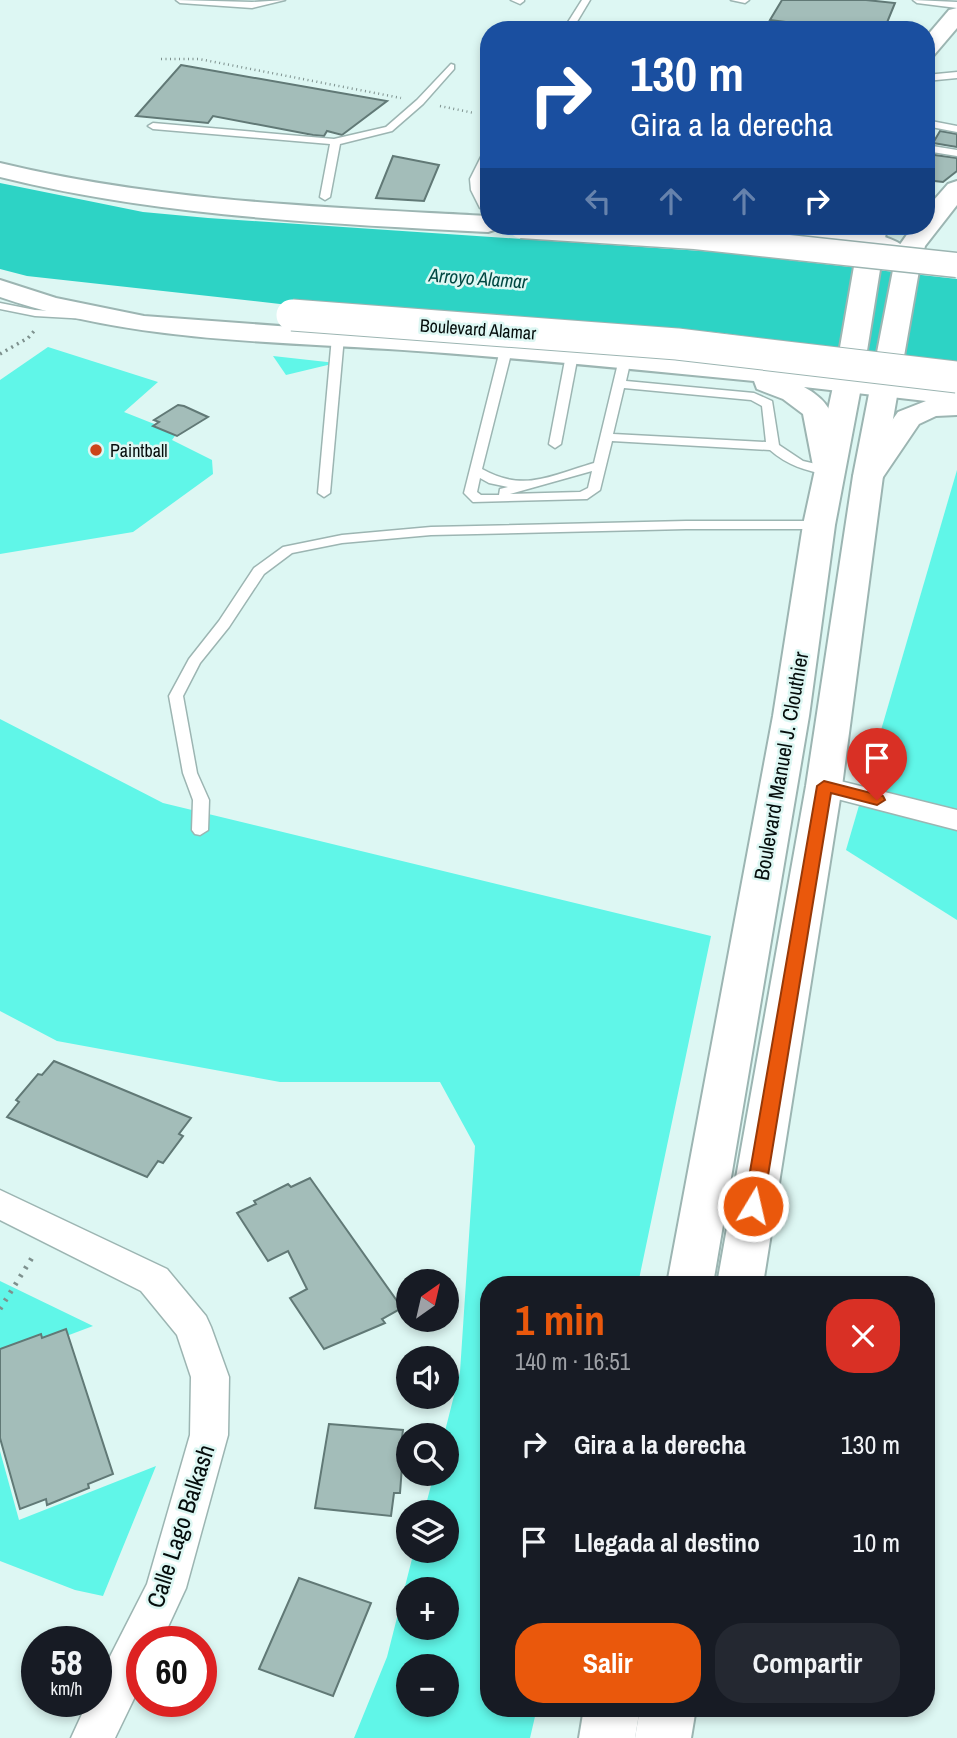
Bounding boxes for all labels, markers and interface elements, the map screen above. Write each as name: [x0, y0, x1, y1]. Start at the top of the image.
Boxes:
text: 130 m: [630, 40, 744, 106]
icon: right: [515, 49, 606, 140]
text: Gira a la derecha: [630, 103, 833, 146]
icon: left: [579, 182, 617, 220]
icon: ahead: [652, 182, 690, 220]
icon: ahead: [725, 182, 763, 220]
icon: right: [798, 182, 836, 220]
water label: Arroyo Alamar: [427, 262, 529, 294]
street label: Boulevard Alamar: [419, 312, 537, 346]
place label: Paintball: [110, 438, 167, 463]
marker: Paintball: [88, 442, 104, 458]
street label: Boulevard Manuel J. Clouthier: [747, 649, 815, 883]
pin: [847, 728, 907, 800]
icon: arrive: [858, 739, 896, 777]
position arrow: [716, 1169, 790, 1243]
north arrow: [396, 1269, 458, 1332]
map controls: [396, 1269, 459, 1717]
text: 1 min: [515, 1292, 605, 1348]
button: close: [826, 1299, 900, 1373]
button: sound: [396, 1346, 459, 1409]
text: 140 m · 16:51: [515, 1346, 630, 1377]
button: search: [396, 1423, 459, 1486]
icon: right: [515, 1425, 553, 1463]
text: Gira a la derecha: [574, 1427, 746, 1462]
text: 130 m: [841, 1427, 900, 1462]
street label: Calle Lago Balkash: [139, 1440, 221, 1612]
button: layers: [396, 1500, 459, 1563]
icon: arrive: [515, 1523, 553, 1561]
text: Llegada al destino: [574, 1525, 760, 1560]
text: 10 m: [853, 1525, 900, 1560]
button: +: [396, 1577, 459, 1640]
button: Salir: [515, 1623, 701, 1703]
button: Compartir: [715, 1623, 900, 1703]
speed limit sign: 60: [126, 1626, 217, 1717]
text: 58: [51, 1639, 82, 1686]
button: −: [396, 1654, 459, 1717]
text: km/h: [51, 1676, 83, 1701]

